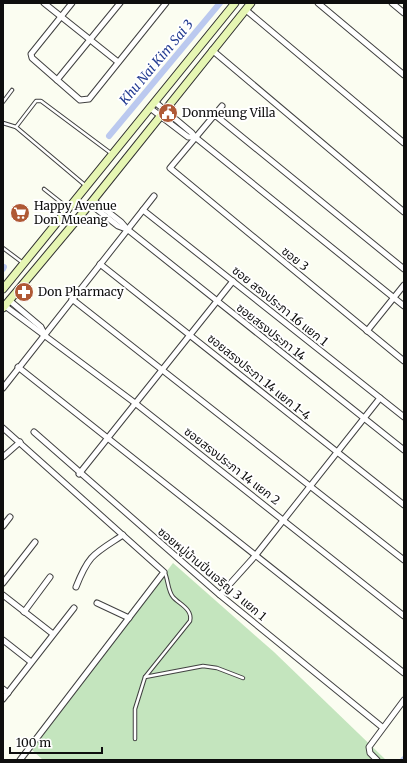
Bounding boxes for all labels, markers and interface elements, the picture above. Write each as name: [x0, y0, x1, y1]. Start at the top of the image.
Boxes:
water label: Khu Nai Kim Sai 3: [115, 16, 197, 109]
public building icon: Donmeung Villa: [157, 102, 179, 124]
place label: Donmeung Villa: [182, 105, 276, 120]
place label: Happy Avenue Don Mueang: [34, 198, 117, 227]
supermarket icon: Happy Avenue Don Mueang: [9, 202, 31, 224]
street label: ซอย 3: [279, 243, 312, 274]
street label: ซอย สรงประภา 16 แยก 1: [229, 262, 332, 349]
pharmacy icon: Don Pharmacy: [13, 281, 35, 303]
place label: Don Pharmacy: [38, 284, 124, 299]
street label: ซอยสรงประภา 14: [234, 300, 310, 364]
street label: ซอยสรงประภา 14 แยก 1-4: [205, 330, 314, 423]
street label: ซอยสรงประภา 14 แยก 2: [181, 423, 283, 508]
street label: ซอยหมู่บ้านปิ่นเจริญ 3 แยก 1: [155, 524, 270, 624]
scale bar: [10, 729, 102, 755]
text: 100 m: [16, 735, 51, 750]

